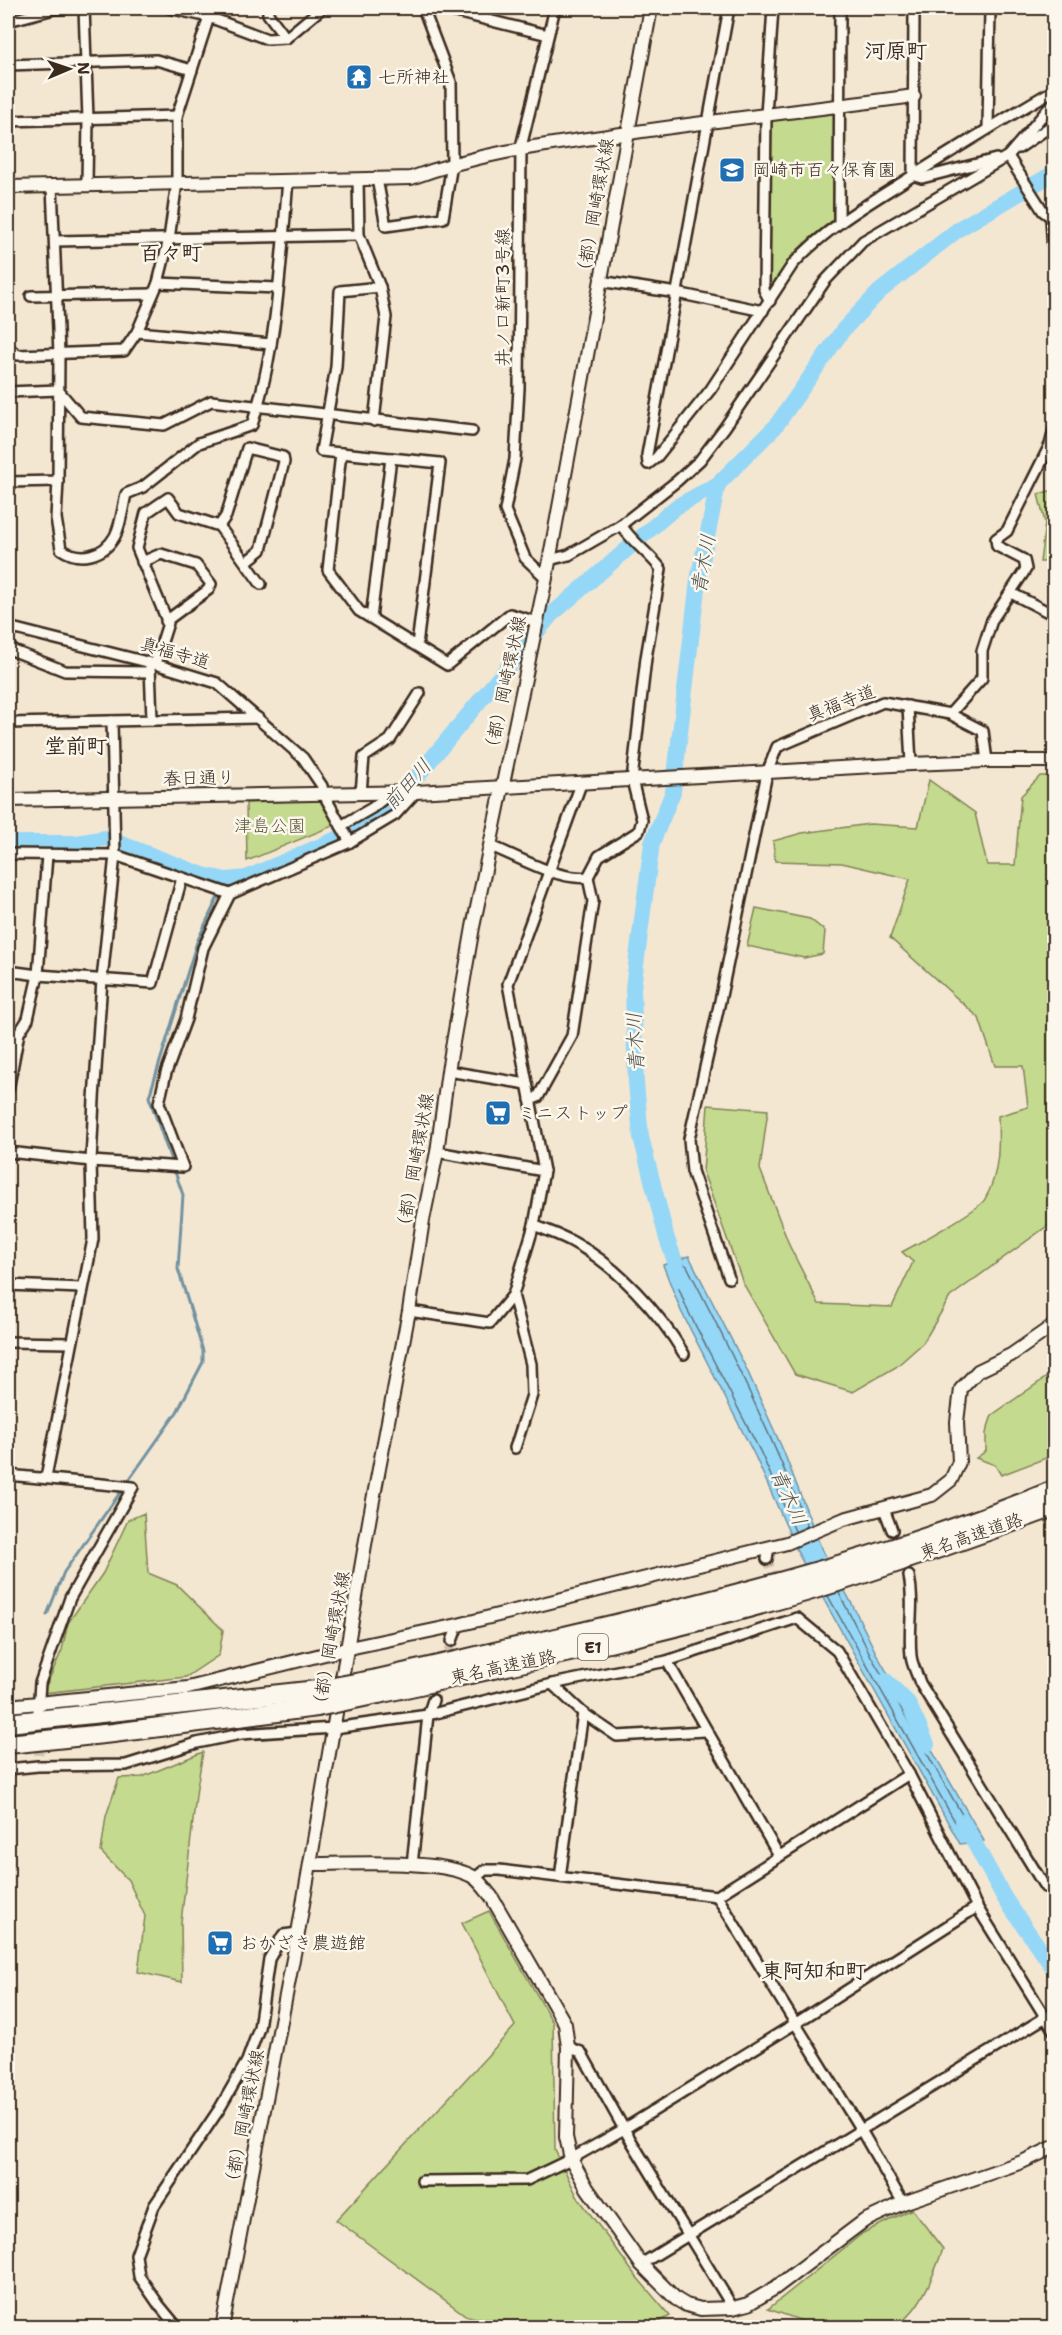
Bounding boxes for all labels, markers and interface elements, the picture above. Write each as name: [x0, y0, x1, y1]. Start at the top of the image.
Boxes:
district label: 河原町: [865, 37, 928, 65]
north arrow: [39, 39, 99, 99]
text: N: [73, 62, 94, 75]
temple icon: 七所神社: [344, 62, 374, 92]
place label: 七所神社: [378, 65, 450, 89]
street label: （都）岡崎環状線: [571, 136, 619, 282]
school or university icon: 岡崎市百々保育園: [717, 155, 747, 185]
place label: 岡崎市百々保育園: [752, 158, 896, 182]
street label: 井ノ口新町3号線: [491, 228, 515, 366]
district label: 百々町: [140, 239, 203, 267]
water label: 青木川: [685, 532, 721, 596]
street label: （都）岡崎環状線: [478, 613, 532, 759]
street label: 真福寺道: [137, 632, 213, 674]
street label: 真福寺道: [803, 679, 879, 727]
district label: 堂前町: [45, 732, 108, 760]
water label: 前田川: [377, 753, 437, 815]
street label: 春日通り: [163, 765, 235, 791]
park label: 津島公園: [234, 814, 306, 838]
water label: 青木川: [620, 1011, 650, 1073]
street label: （都）岡崎環状線: [391, 1091, 439, 1237]
supermarket icon: ミニストップ: [483, 1098, 513, 1128]
place label: ミニストップ: [518, 1101, 628, 1125]
water label: 青木川: [765, 1464, 813, 1530]
street label: 東名高速道路: [916, 1507, 1026, 1565]
street label: （都）岡崎環状線: [307, 1569, 355, 1715]
road number: E1: [578, 1634, 608, 1660]
street label: 東名高速道路: [448, 1644, 558, 1690]
supermarket icon: おかざき農遊館: [205, 1928, 235, 1958]
place label: おかざき農遊館: [240, 1931, 366, 1955]
district label: 東阿知和町: [762, 1957, 867, 1985]
street label: （都）岡崎環状線: [218, 2047, 270, 2193]

